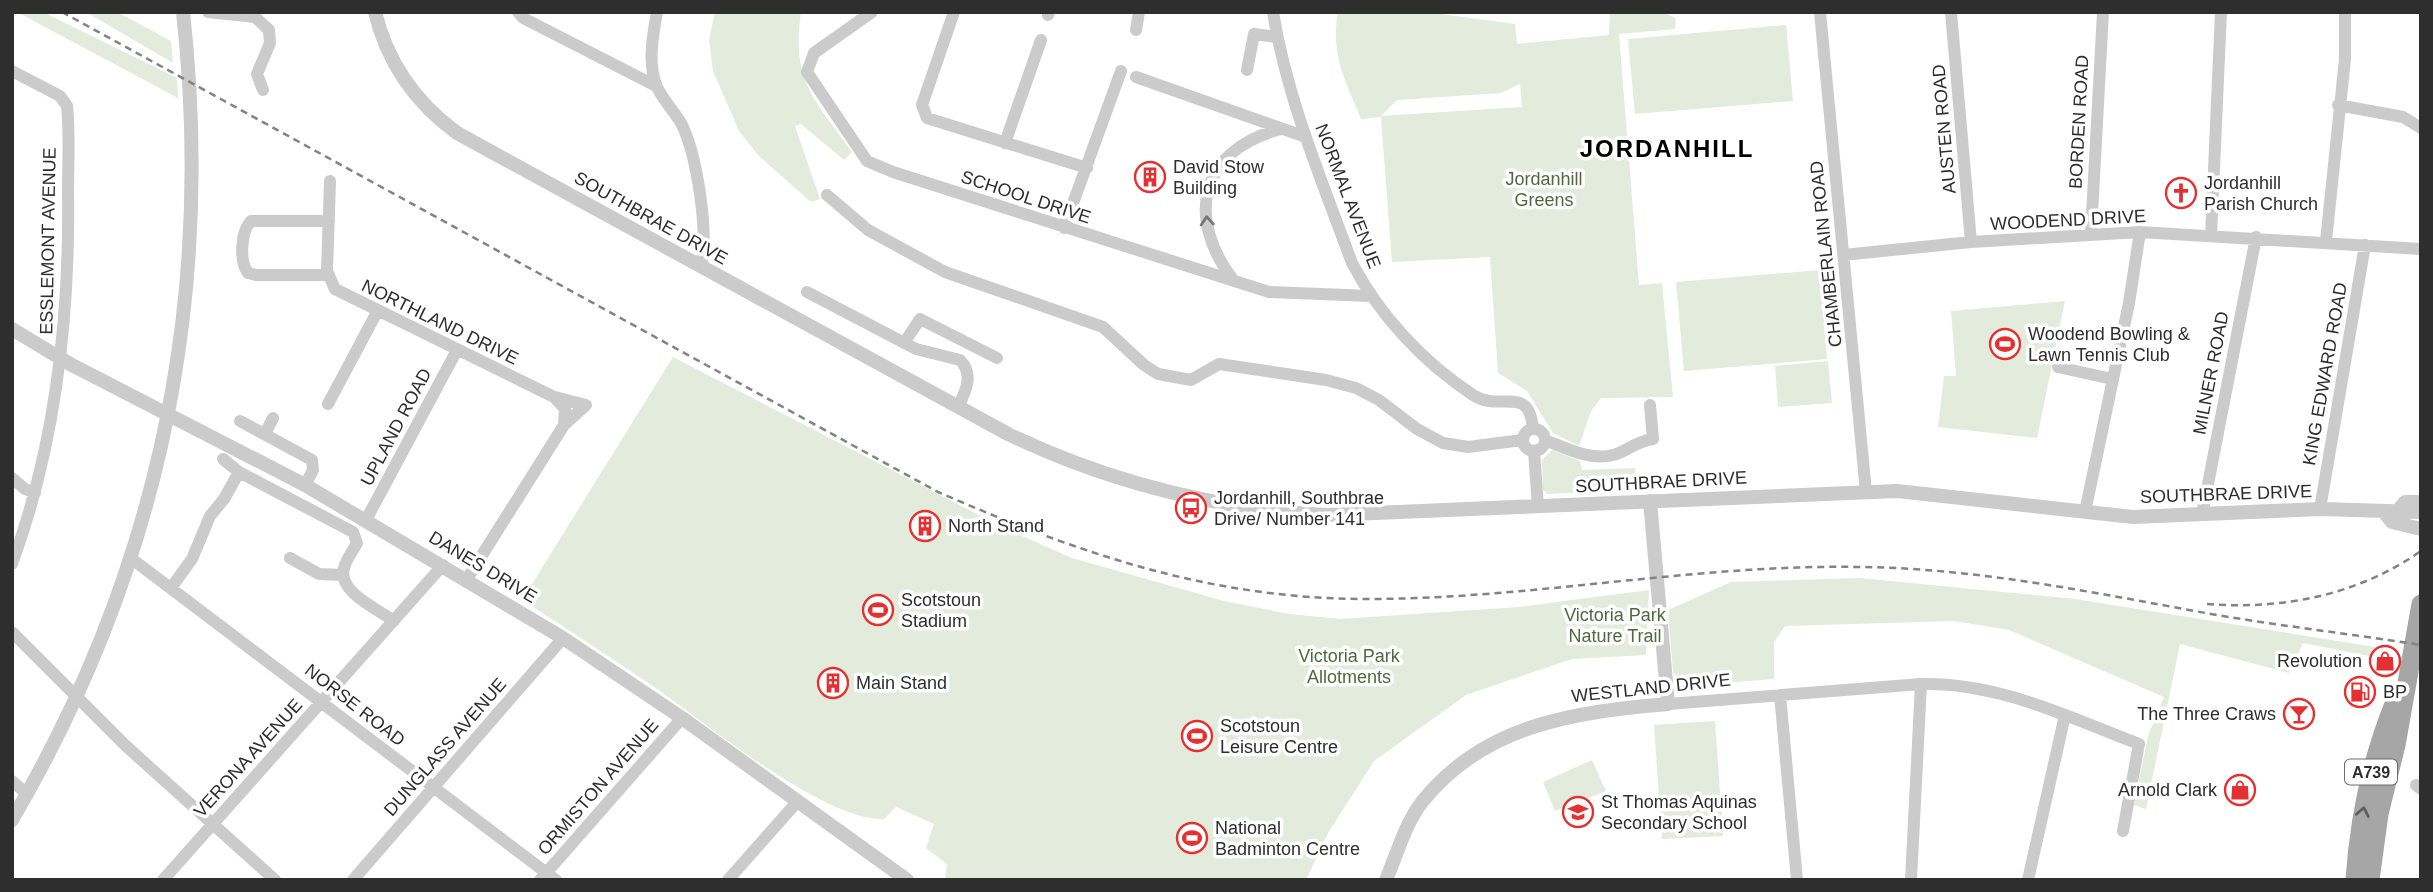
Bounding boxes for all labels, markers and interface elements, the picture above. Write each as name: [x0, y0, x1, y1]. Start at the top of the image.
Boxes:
street label: BORDEN ROAD: [2066, 55, 2092, 189]
street label: AUSTEN ROAD: [1928, 63, 1960, 195]
street label: NORMAL AVENUE: [1311, 121, 1385, 271]
district label: JORDANHILL: [1580, 135, 1754, 162]
street label: ESSLEMONT AVENUE: [36, 147, 60, 335]
place label: David Stow Building: [1173, 157, 1265, 198]
building icon: David Stow Building: [1133, 160, 1167, 194]
street label: CHAMBERLAIN ROAD: [1806, 160, 1846, 348]
street label: SCHOOL DRIVE: [959, 167, 1093, 227]
street label: SOUTHBRAE DRIVE: [571, 168, 731, 268]
park label: Jordanhill Greens: [1505, 169, 1583, 210]
place label: Jordanhill Parish Church: [2204, 173, 2318, 214]
church icon: Jordanhill Parish Church: [2164, 176, 2198, 210]
street label: WOODEND DRIVE: [1990, 206, 2146, 234]
one-way arrow: [1200, 215, 1215, 226]
street label: NORTHLAND DRIVE: [358, 275, 522, 369]
street label: KING EDWARD ROAD: [2299, 281, 2351, 467]
street label: MILNER ROAD: [2189, 310, 2233, 436]
place label: Woodend Bowling & Lawn Tennis Club: [2028, 324, 2190, 365]
sports icon: Woodend Bowling & Lawn Tennis Club: [1988, 327, 2022, 361]
street label: UPLAND ROAD: [357, 365, 435, 489]
street label: SOUTHBRAE DRIVE: [1575, 468, 1747, 496]
street label: SOUTHBRAE DRIVE: [2140, 481, 2312, 507]
place label: Jordanhill, Southbrae Drive/ Number 141: [1214, 488, 1384, 529]
bus stop icon: Jordanhill, Southbrae Drive/ Number 141: [1174, 491, 1208, 525]
building icon: North Stand: [908, 509, 942, 543]
place label: North Stand: [948, 516, 1044, 536]
street label: DANES DRIVE: [426, 527, 540, 607]
place label: Scotstoun Stadium: [901, 590, 981, 631]
sports icon: Scotstoun Stadium: [861, 593, 895, 627]
park label: Victoria Park Nature Trail: [1564, 605, 1667, 646]
shop icon: Revolution: [2368, 644, 2402, 678]
park label: Victoria Park Allotments: [1298, 646, 1401, 687]
place label: Revolution: [2277, 651, 2362, 671]
street label: NORSE ROAD: [301, 660, 409, 750]
building icon: Main Stand: [816, 666, 850, 700]
street label: WESTLAND DRIVE: [1570, 670, 1732, 706]
place label: Main Stand: [856, 673, 947, 693]
street label: DUNGLASS AVENUE: [380, 674, 510, 820]
fuel station icon: BP: [2343, 675, 2377, 709]
place label: BP: [2383, 682, 2407, 702]
street label: VERONA AVENUE: [190, 695, 306, 821]
bar icon: The Three Craws: [2282, 697, 2316, 731]
place label: The Three Craws: [2137, 704, 2276, 724]
street label: ORMISTON AVENUE: [534, 715, 662, 859]
place label: Scotstoun Leisure Centre: [1220, 716, 1338, 757]
sports icon: Scotstoun Leisure Centre: [1180, 719, 1214, 753]
road number: A739: [2345, 760, 2397, 785]
shop icon: Arnold Clark: [2223, 773, 2257, 807]
place label: Arnold Clark: [2118, 780, 2218, 800]
place label: St Thomas Aquinas Secondary School: [1601, 792, 1757, 833]
school or university icon: St Thomas Aquinas Secondary School: [1561, 795, 1595, 829]
one-way arrow: [2354, 806, 2369, 818]
place label: National Badminton Centre: [1215, 818, 1360, 859]
sports icon: National Badminton Centre: [1175, 821, 1209, 855]

